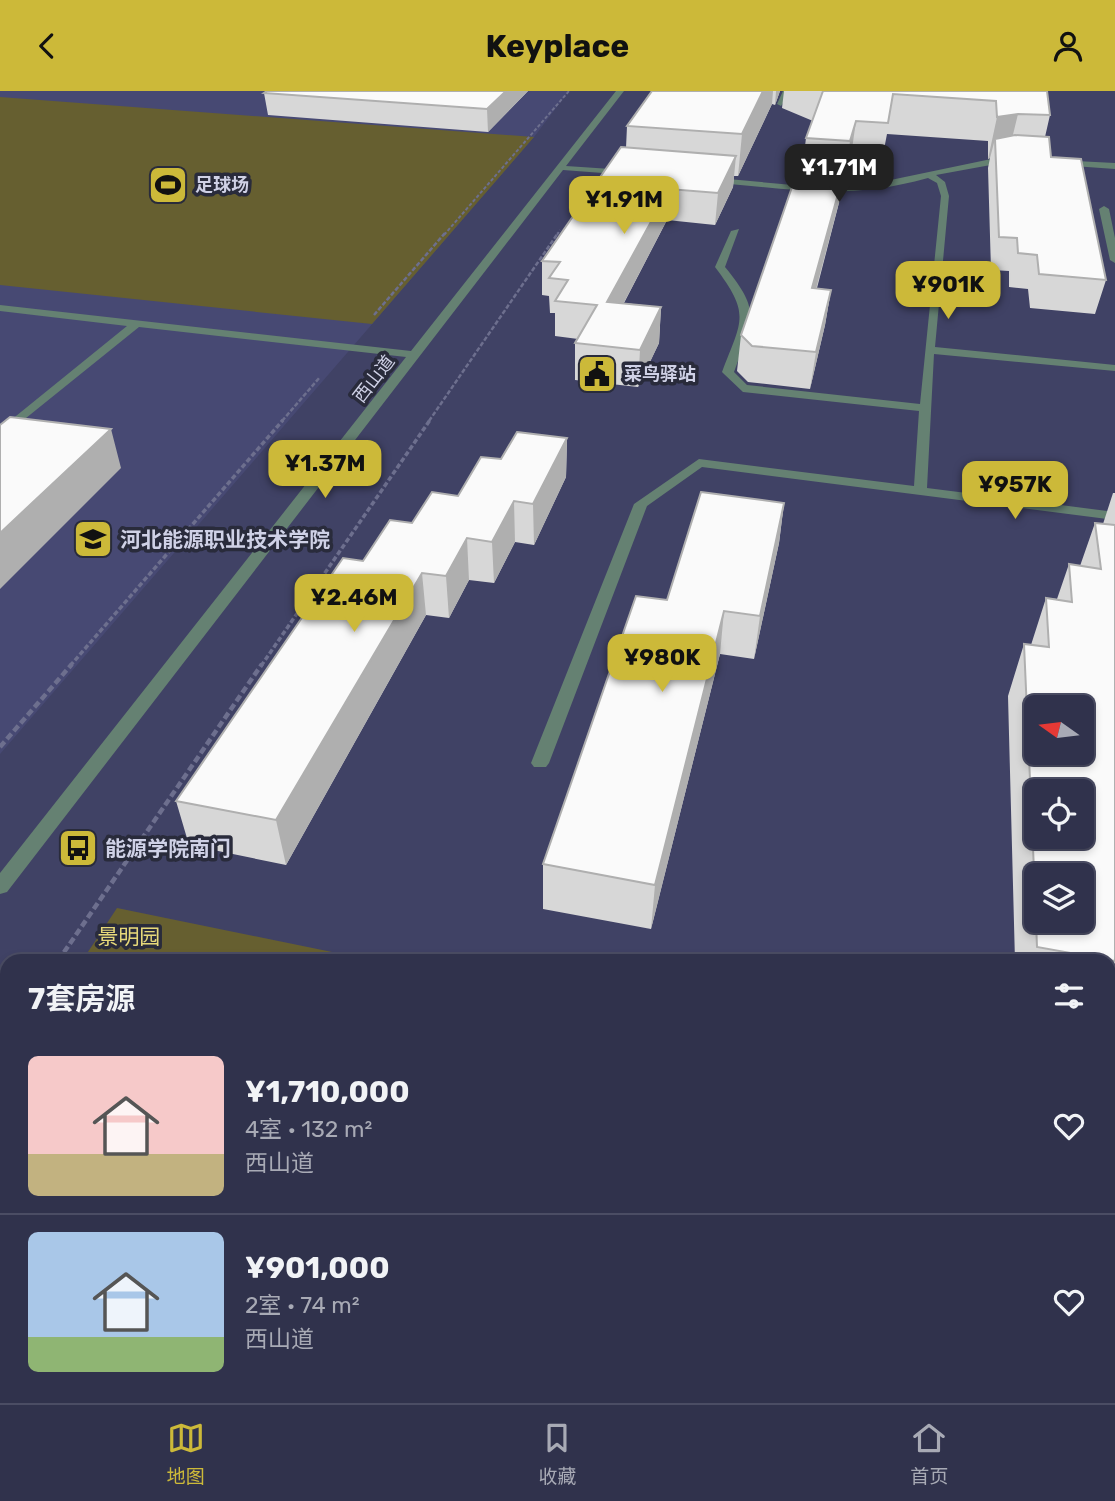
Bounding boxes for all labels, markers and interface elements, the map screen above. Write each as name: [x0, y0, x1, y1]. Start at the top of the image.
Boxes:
icon: back: [28, 27, 66, 65]
text: Keyplace: [486, 27, 629, 65]
icon: person: [1049, 27, 1087, 65]
pin: ¥1.71M: [782, 145, 896, 204]
text: ¥1.71M: [801, 153, 877, 181]
sports icon: 足球场: [147, 164, 189, 206]
place label: 足球场: [195, 174, 249, 196]
pin: ¥1.91M: [567, 177, 681, 236]
text: ¥1.91M: [585, 185, 663, 213]
pin: ¥901K: [899, 261, 997, 321]
text: ¥901K: [912, 270, 984, 298]
street label: 西山道: [349, 351, 399, 407]
public building icon: 菜鸟驿站: [576, 353, 618, 395]
place label: 菜鸟驿站: [624, 363, 696, 385]
pin: ¥1.37M: [268, 441, 382, 500]
text: ¥1.37M: [284, 449, 366, 477]
pin: ¥957K: [966, 461, 1064, 521]
text: ¥957K: [978, 470, 1052, 498]
school or university icon: 河北能源职业技术学院: [72, 518, 114, 560]
place label: 河北能源职业技术学院: [120, 527, 330, 552]
pin: ¥2.46M: [297, 575, 411, 634]
text: ¥2.46M: [311, 583, 397, 611]
pin: ¥980K: [613, 635, 711, 694]
text: ¥980K: [623, 643, 701, 671]
north arrow: [1024, 695, 1094, 765]
map controls: [1024, 695, 1094, 933]
button: locate: [1024, 779, 1094, 849]
bus stop icon: 能源学院南门: [57, 827, 99, 869]
place label: 能源学院南门: [105, 836, 231, 861]
button: layers: [1024, 863, 1094, 933]
park label: 景明园: [98, 924, 161, 949]
icon: filters: [1050, 977, 1088, 1015]
text: 7套房源: [28, 981, 135, 1017]
text: ¥1,710,000: [245, 1074, 410, 1110]
icon: home: [84, 1084, 168, 1168]
icon: heart: [1050, 1107, 1088, 1145]
text: 4室 · 132 m²: [245, 1115, 372, 1143]
text: 西山道: [245, 1149, 314, 1177]
text: ¥901,000: [245, 1250, 390, 1286]
icon: home: [84, 1260, 168, 1344]
icon: heart: [1050, 1283, 1088, 1321]
text: 2室 · 74 m²: [245, 1291, 360, 1319]
text: 西山道: [245, 1325, 314, 1353]
tab: 地图: [167, 1419, 205, 1488]
tab: 收藏: [538, 1419, 576, 1488]
tab: 首页: [910, 1419, 948, 1488]

